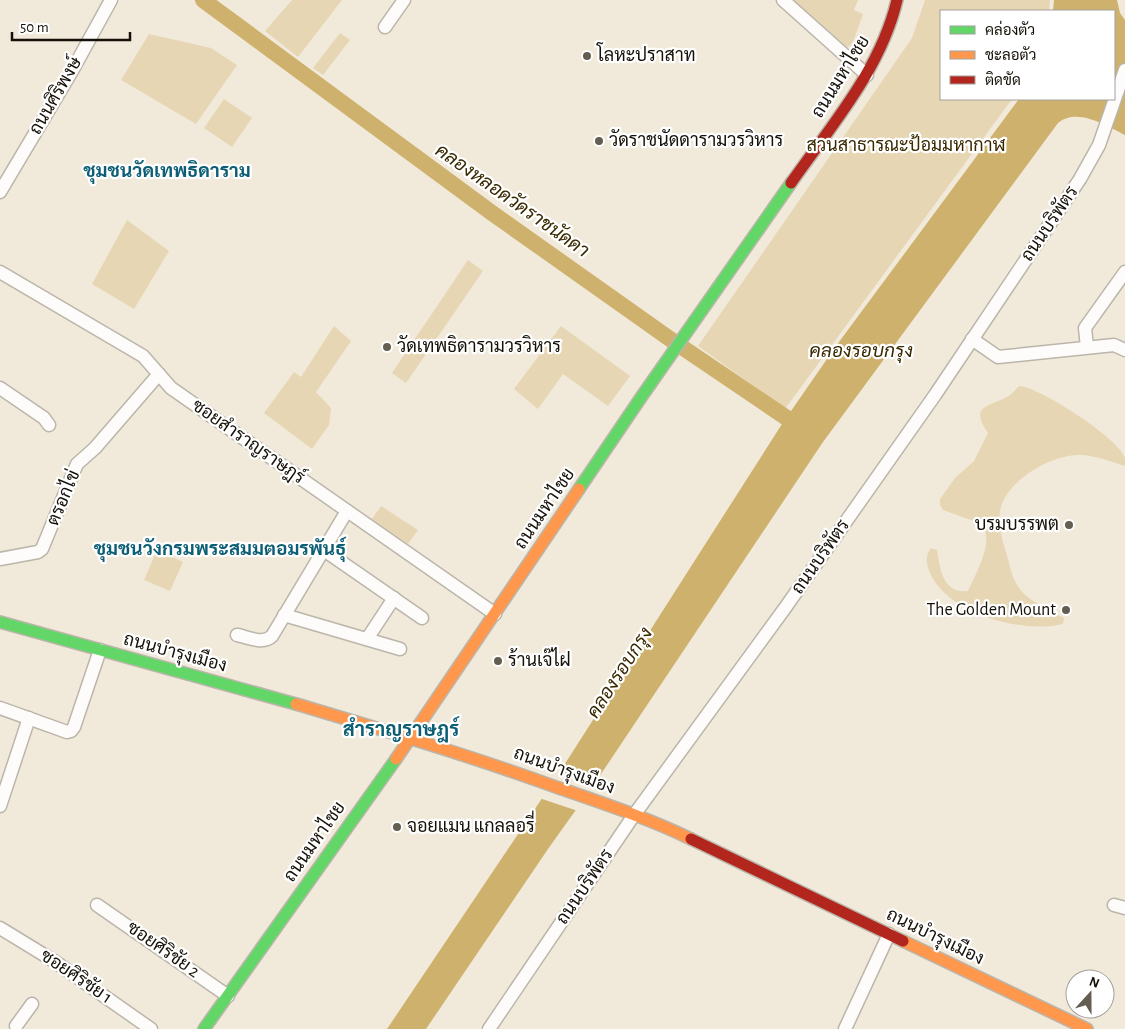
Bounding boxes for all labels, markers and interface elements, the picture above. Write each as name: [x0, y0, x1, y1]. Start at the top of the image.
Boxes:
scale bar: [12, 10, 130, 42]
legend: [940, 10, 1115, 100]
text: 50 m: [20, 20, 49, 35]
text: คล่องตัว: [985, 20, 1035, 38]
street label: ถนนมหาไชย: [805, 30, 873, 121]
place label: โลหะปราสาท: [596, 42, 696, 65]
text: ชะลอตัว: [985, 46, 1036, 63]
marker: โลหะปราสาท: [581, 50, 593, 62]
street label: ถนนศิริพงษ์: [22, 51, 86, 138]
text: ติดขัด: [985, 71, 1021, 88]
place label: วัดราชนัดดารามวรวิหาร: [609, 129, 784, 150]
park label: สวนสาธารณะป้อมมหากาฬ: [807, 134, 1005, 155]
marker: วัดราชนัดดารามวรวิหาร: [593, 135, 605, 147]
water label: คลองหลอดวัดราชนัดดา: [432, 139, 593, 261]
district label: ชุมชนวัดเทพธิดาราม: [83, 159, 251, 185]
street label: ถนนบริพัตร: [1016, 181, 1082, 265]
place label: วัดเทพธิดารามวรวิหาร: [397, 335, 561, 356]
marker: วัดเทพธิดารามวรวิหาร: [381, 341, 393, 353]
water label: คลองรอบกรุง: [809, 342, 913, 363]
street label: ซอยสำราญราษฎร์: [187, 392, 311, 489]
street label: ถนนมหาไชย: [507, 463, 578, 553]
street label: ตรอกไข่: [40, 466, 84, 528]
street label: ถนนบริพัตร: [786, 515, 853, 598]
place label: บรมบรรพต: [975, 516, 1059, 534]
marker: บรมบรรพต: [1063, 519, 1075, 531]
district label: ชุมชนวังกรมพระสมมตอมรพันธุ์: [94, 536, 347, 563]
place label: The Golden Mount: [926, 601, 1056, 619]
marker: The Golden Mount: [1060, 604, 1072, 616]
water label: คลองรอบกรุง: [584, 624, 658, 723]
street label: ถนนบำรุงเมือง: [121, 627, 230, 677]
place label: ร้านเจ๊ไฝ: [508, 647, 571, 670]
marker: ร้านเจ๊ไฝ: [492, 655, 504, 667]
district label: สำราญราษฎร์: [343, 716, 461, 743]
street label: ถนนบำรุงเมือง: [510, 741, 618, 799]
street label: ถนนมหาไชย: [277, 796, 349, 885]
place label: จอยแมน แกลลอรี่: [407, 810, 535, 836]
marker: จอยแมน แกลลอรี่: [391, 821, 403, 833]
street label: ถนนบริพัตร: [551, 844, 617, 928]
street label: ถนนบำรุงเมือง: [883, 902, 988, 970]
street label: ซอยศิริชัย 2: [123, 916, 204, 981]
street label: ซอยศิริชัย 1: [37, 944, 117, 1007]
north arrow: [1065, 969, 1115, 1019]
text: N: [1087, 975, 1101, 991]

